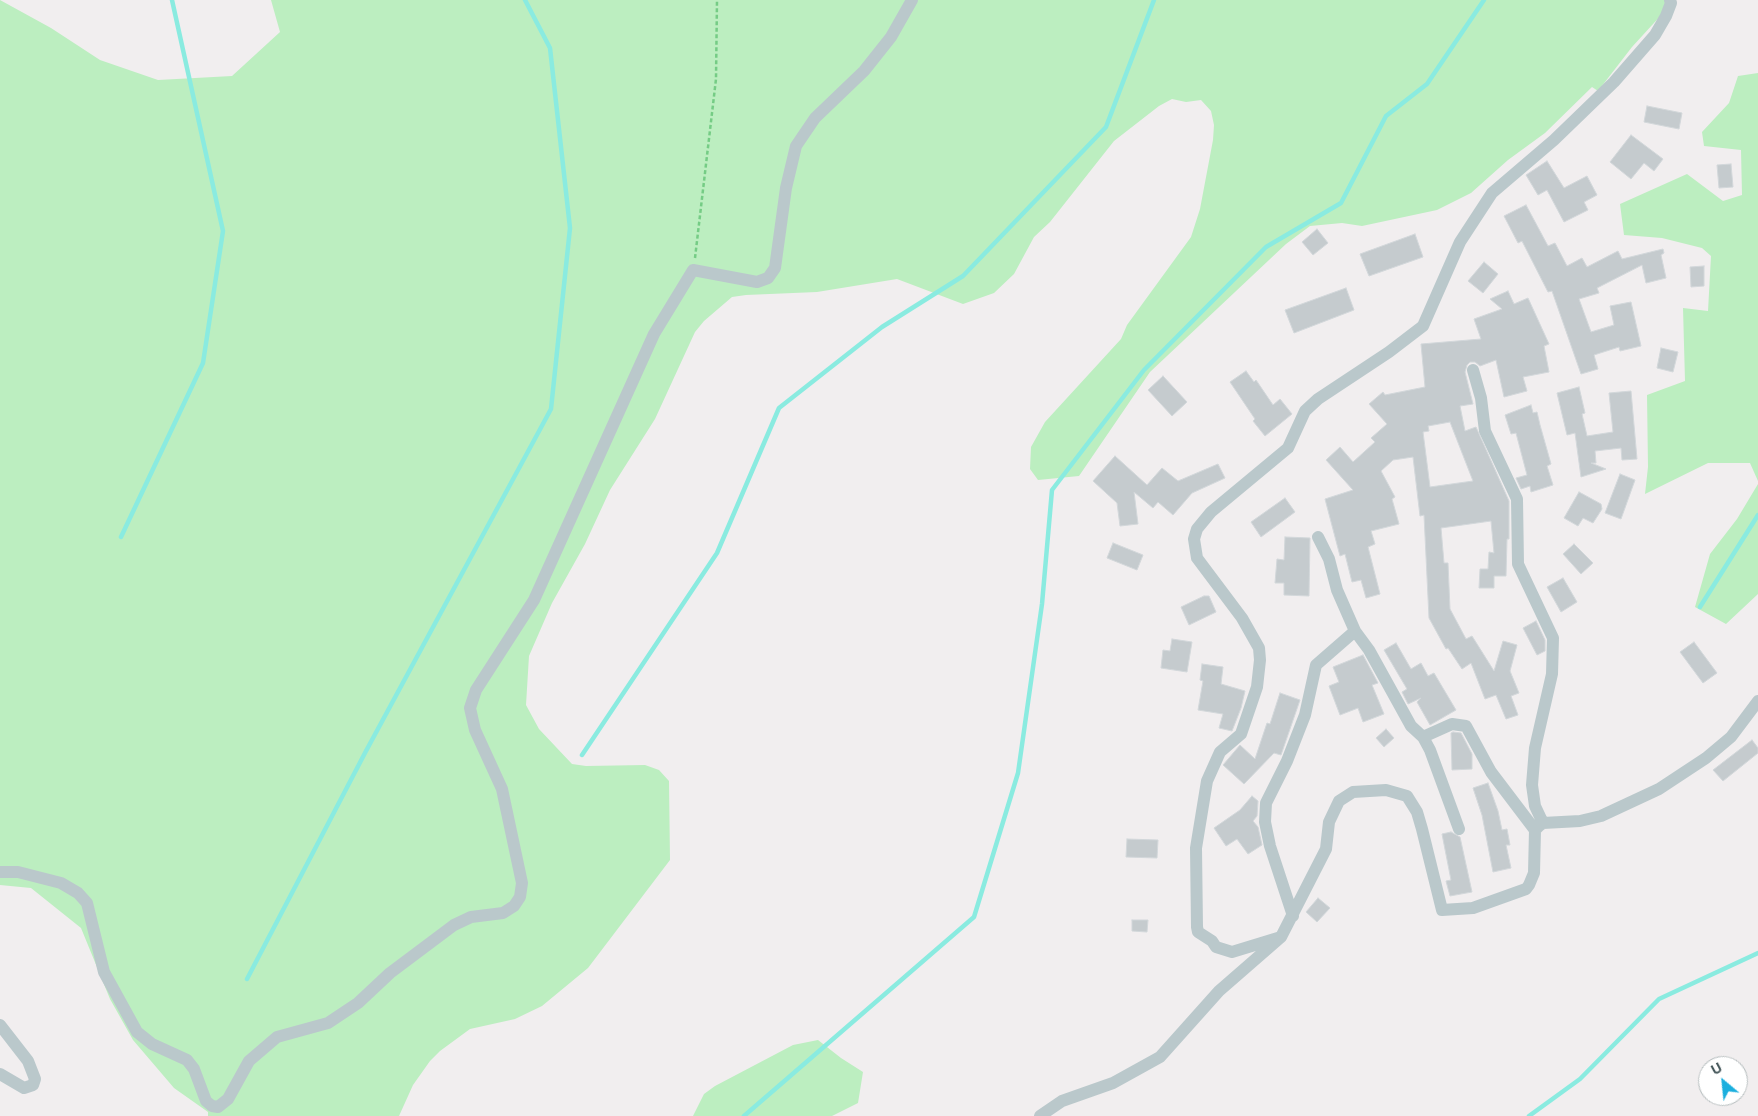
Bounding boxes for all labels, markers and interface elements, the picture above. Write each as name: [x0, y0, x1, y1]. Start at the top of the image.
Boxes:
north arrow: [1698, 1056, 1748, 1106]
text: U: [1707, 1057, 1725, 1079]

